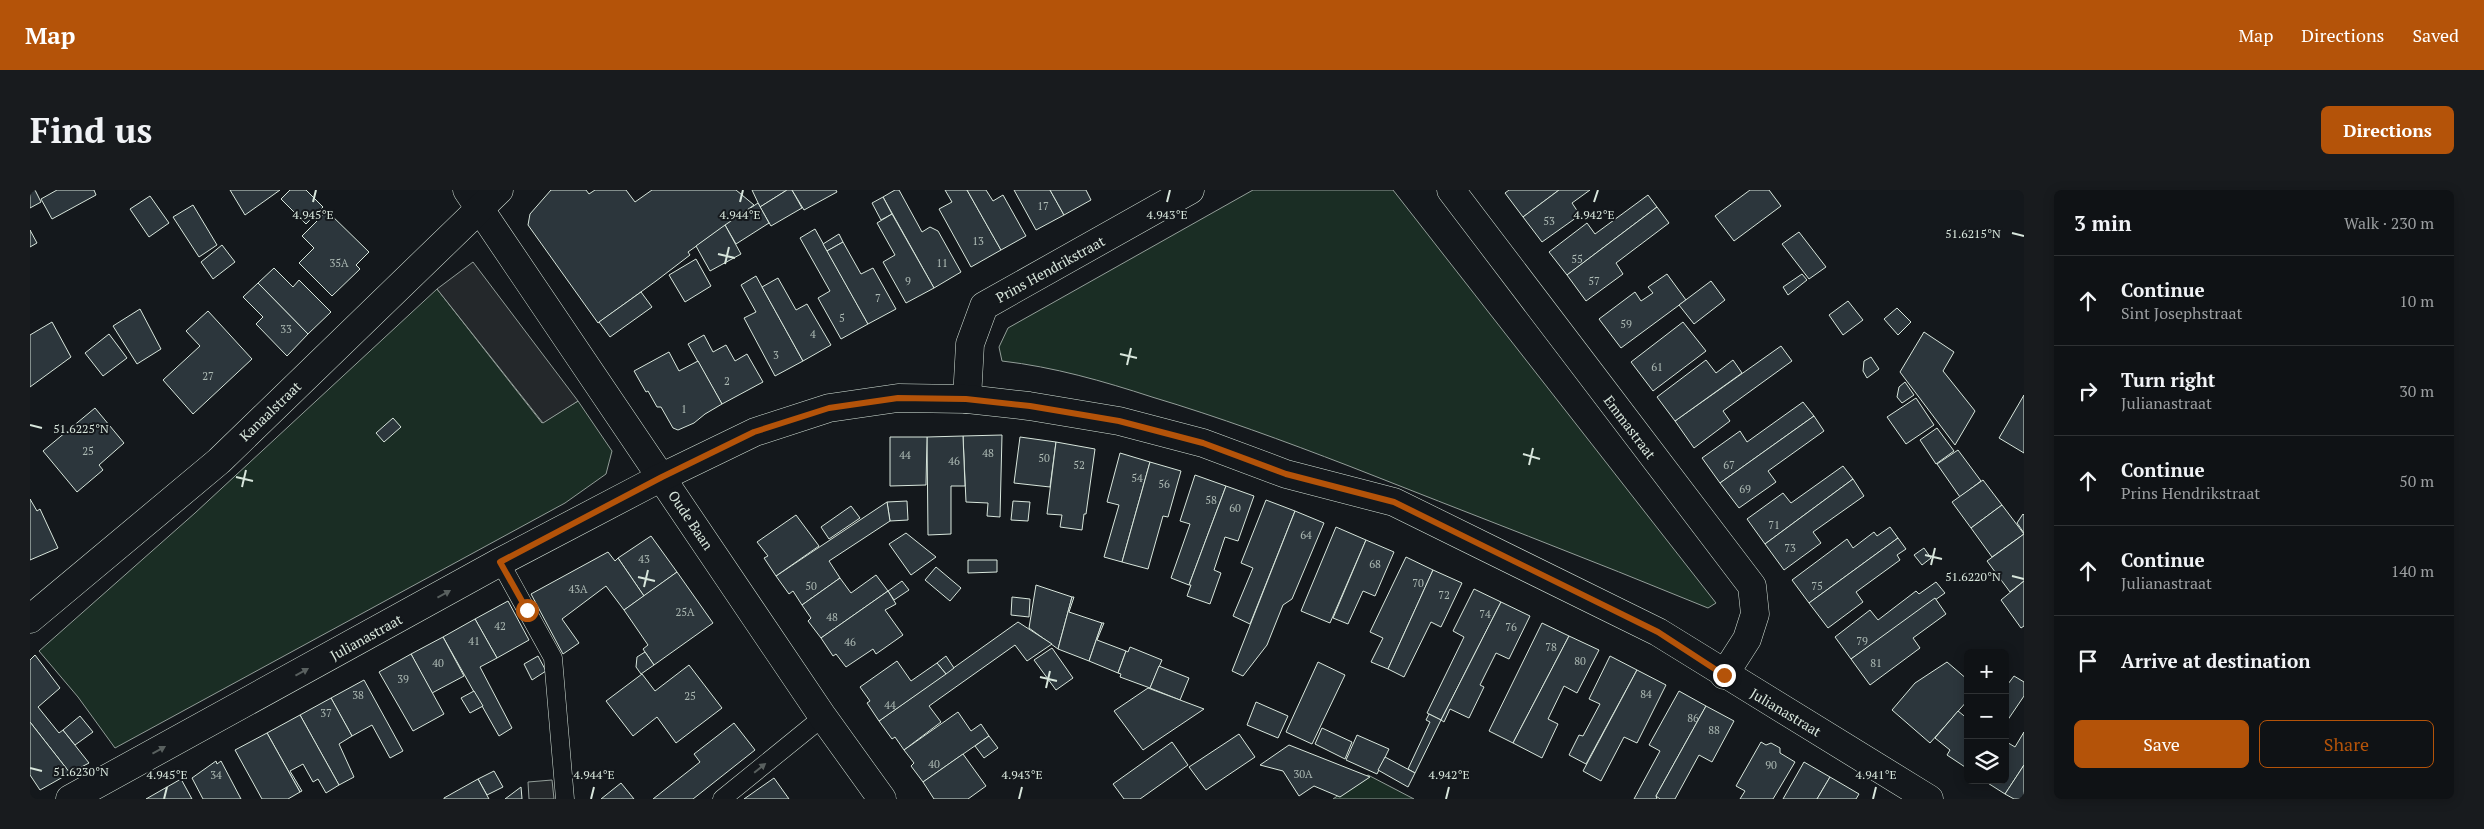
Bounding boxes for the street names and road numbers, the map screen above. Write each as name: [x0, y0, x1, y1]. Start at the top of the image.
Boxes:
street label: Prins Hendrikstraat: [992, 231, 1109, 307]
street label: Kanaalstraat: [235, 376, 306, 445]
street label: Emmastraat: [1600, 391, 1661, 463]
street label: Oude Baan: [664, 487, 718, 554]
street label: Julianastraat: [327, 609, 406, 665]
street label: Julianastraat: [1747, 683, 1826, 741]

